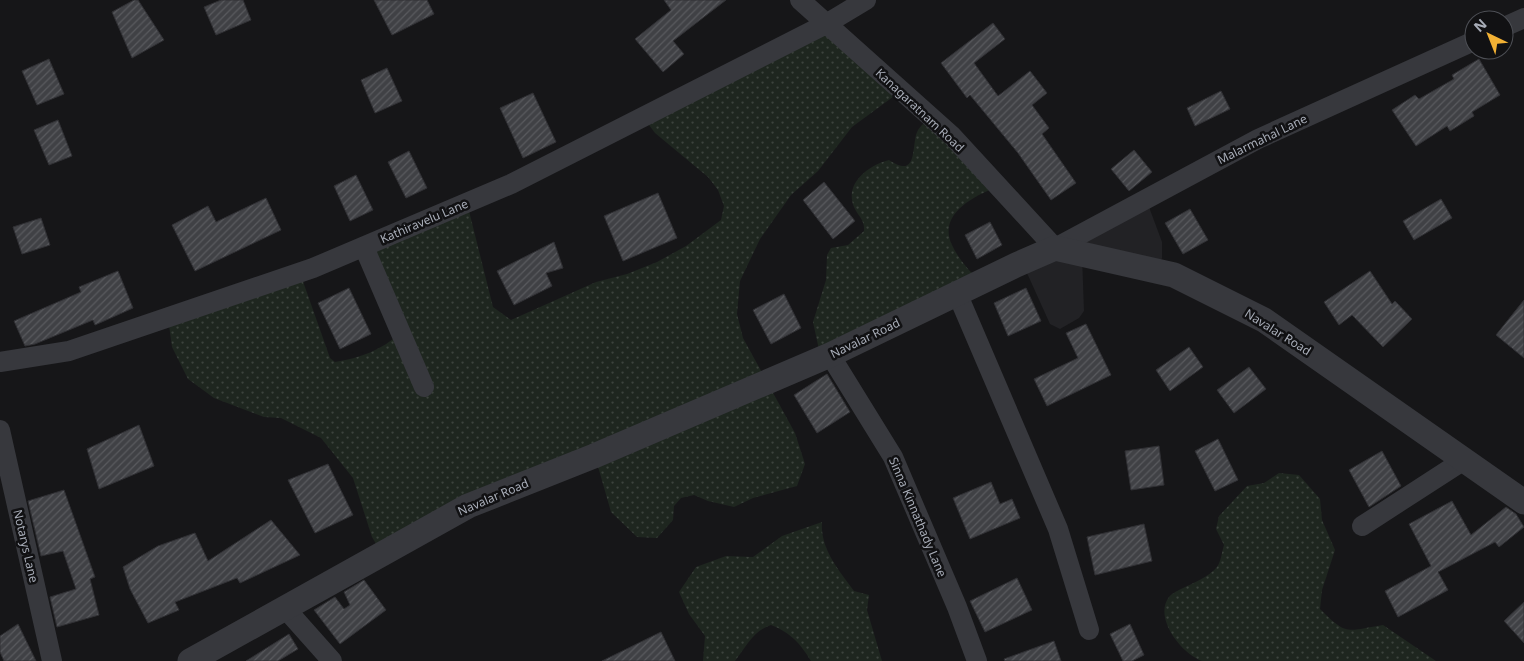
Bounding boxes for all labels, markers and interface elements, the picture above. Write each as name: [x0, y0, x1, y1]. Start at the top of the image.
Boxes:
north arrow: [1464, 10, 1514, 60]
text: N: [1469, 14, 1490, 36]
street label: Kanagaratnam Road: [872, 64, 968, 156]
street label: Malarmahal Lane: [1214, 110, 1310, 168]
street label: Kathiravelu Lane: [377, 195, 471, 247]
street label: Navalar Road: [1242, 305, 1314, 359]
street label: Navalar Road: [827, 314, 903, 362]
street label: Sinna Kinnathady Lane: [885, 454, 951, 580]
street label: Navalar Road: [455, 474, 531, 520]
street label: Notarys Lane: [9, 508, 43, 584]

